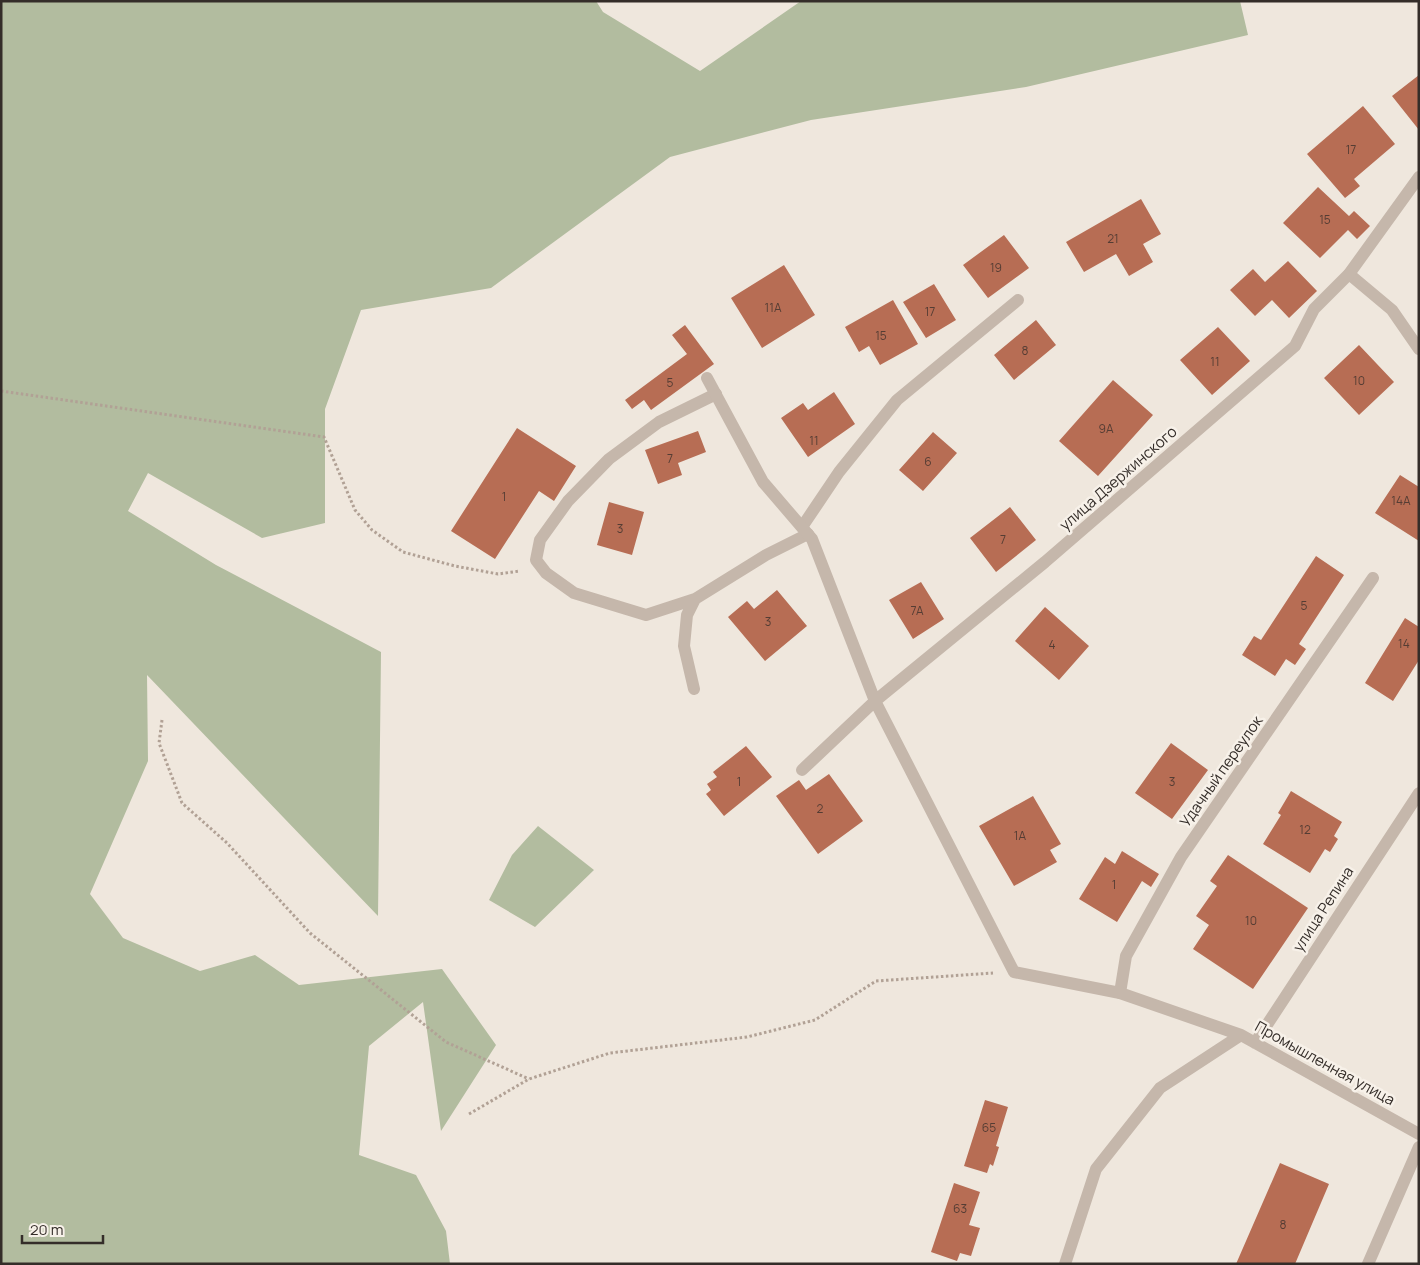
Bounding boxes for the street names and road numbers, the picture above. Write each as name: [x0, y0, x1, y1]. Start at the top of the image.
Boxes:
street label: улица Дзержинского: [1055, 421, 1181, 535]
street label: Удачный переулок: [1175, 711, 1268, 831]
street label: улица Репина: [1288, 862, 1358, 956]
street label: Промышленная улица: [1251, 1016, 1399, 1110]

